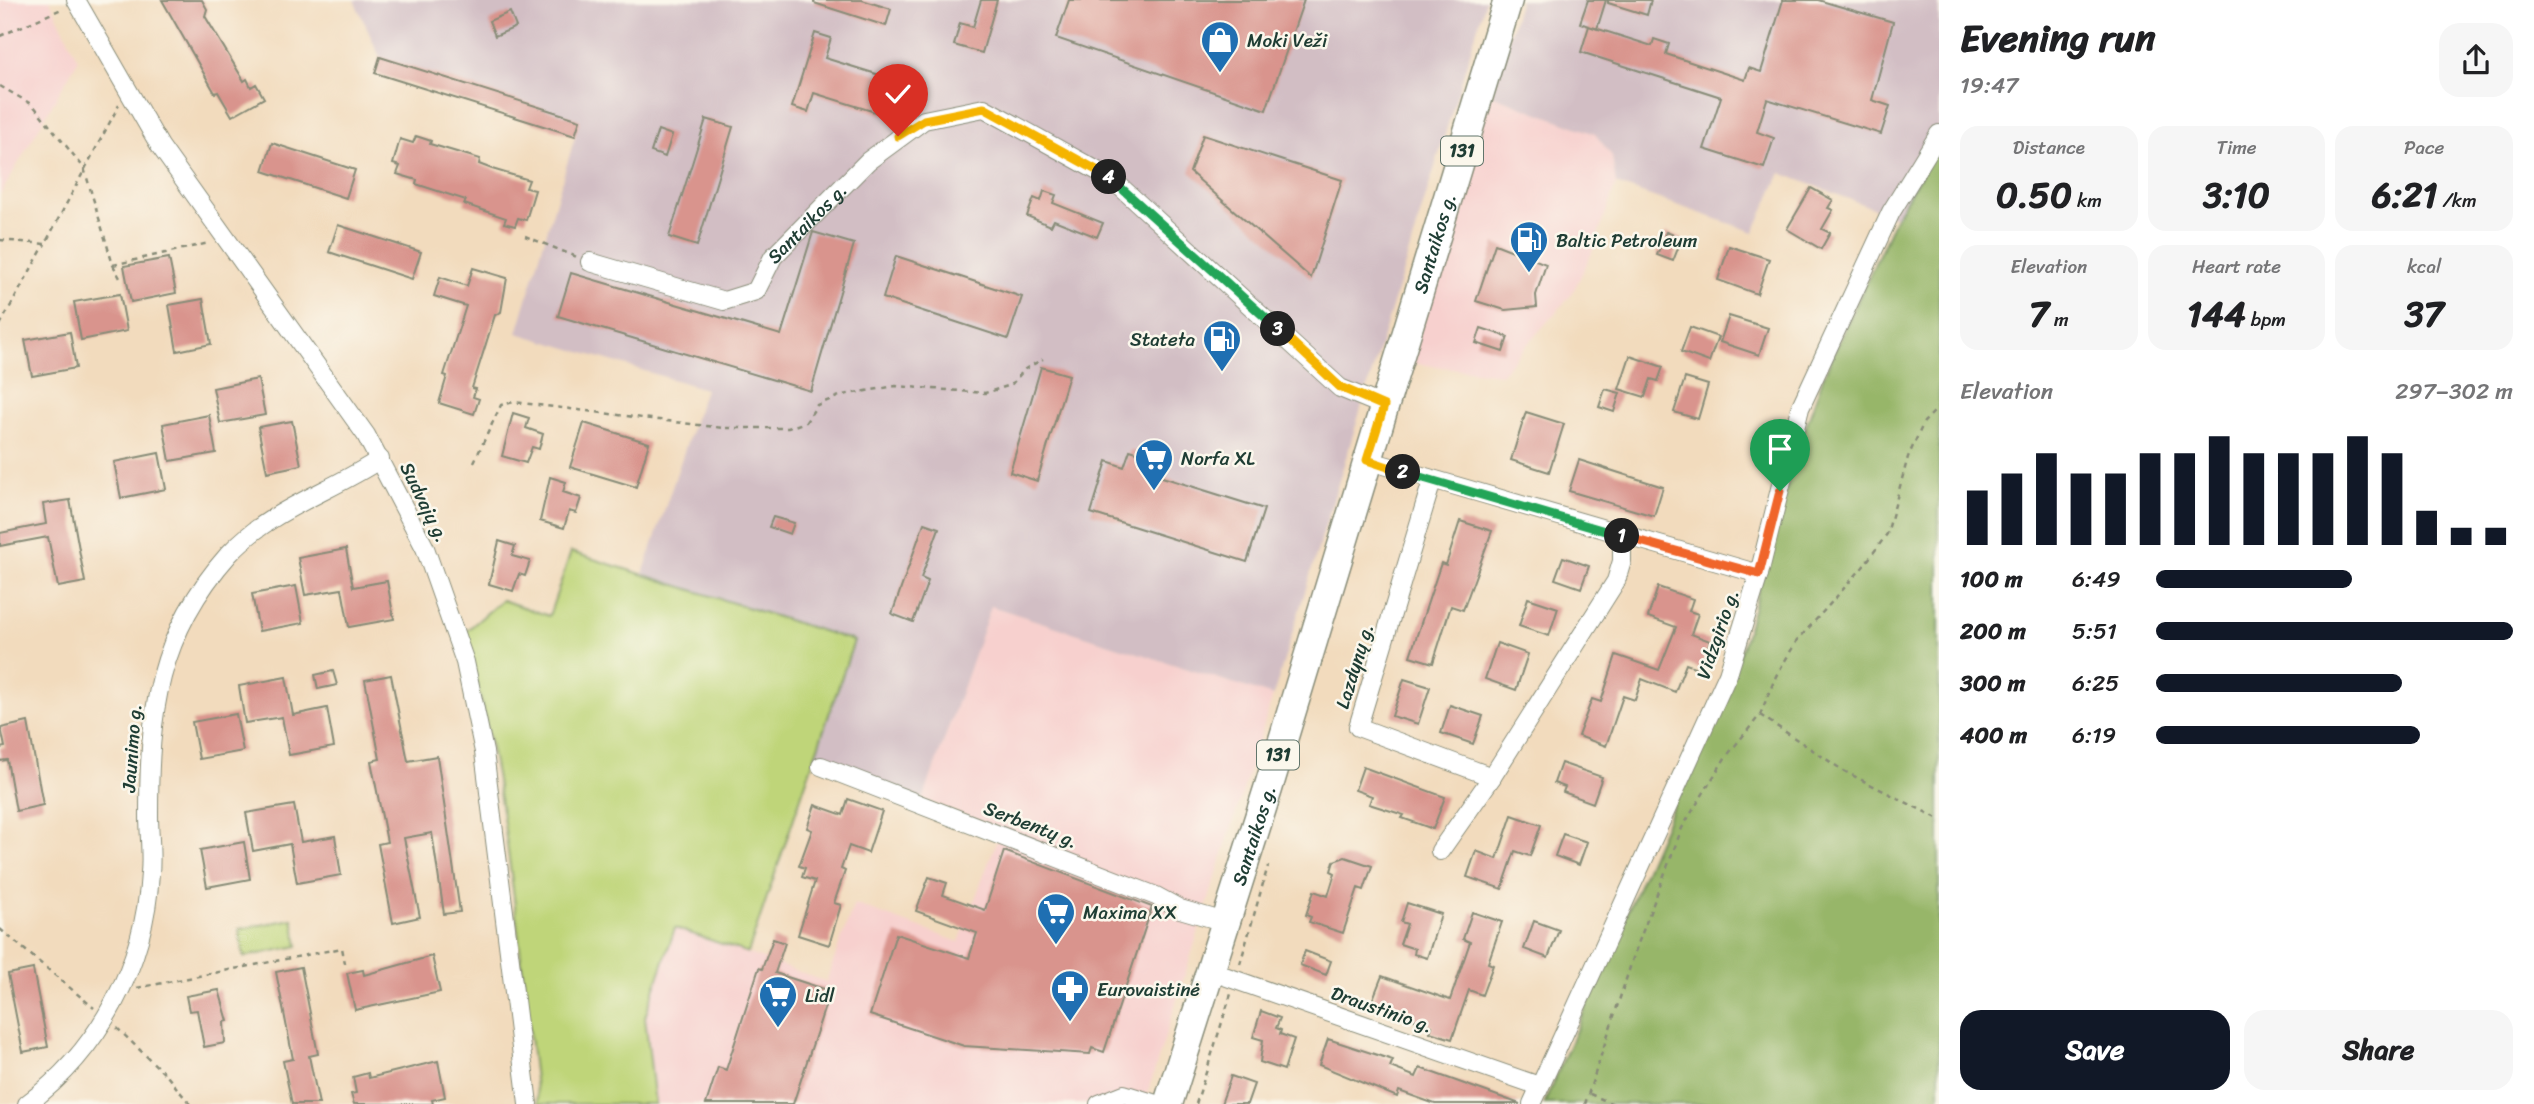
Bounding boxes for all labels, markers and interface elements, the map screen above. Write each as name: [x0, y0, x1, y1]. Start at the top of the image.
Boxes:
text: Evening run: [1960, 5, 2156, 72]
shop icon: Moki Veži: [1199, 19, 1241, 74]
button: share: [2439, 23, 2513, 97]
place label: Moki Veži: [1247, 24, 1328, 57]
pin: [868, 64, 928, 136]
text: 19:47: [1960, 65, 2018, 106]
icon: check: [879, 75, 917, 113]
text: Distance: [2013, 131, 2085, 164]
text: Time: [2216, 131, 2257, 164]
text: Pace: [2404, 131, 2444, 164]
road number: 131: [1441, 136, 1483, 166]
pin: 4: [1092, 160, 1126, 194]
text: 4: [1103, 160, 1114, 193]
text: 0.50: [1996, 164, 2072, 226]
text: 3:10: [2203, 164, 2270, 226]
text: 6:21: [2372, 164, 2437, 226]
street label: Santaikos g.: [759, 175, 855, 272]
text: km: [2072, 184, 2102, 217]
text: /km: [2437, 184, 2477, 217]
street label: Santaikos g.: [1404, 189, 1465, 298]
fuel station icon: Baltic Petroleum: [1508, 219, 1550, 274]
place label: Baltic Petroleum: [1556, 224, 1698, 257]
text: Elevation: [2010, 250, 2087, 283]
text: Heart rate: [2192, 250, 2281, 283]
text: kcal: [2407, 250, 2441, 283]
text: 7: [2029, 283, 2049, 345]
text: 144: [2187, 283, 2246, 345]
text: 37: [2405, 283, 2444, 345]
text: m: [2049, 303, 2069, 336]
text: bpm: [2246, 303, 2286, 336]
pin: 3: [1260, 312, 1296, 346]
text: 3: [1272, 312, 1283, 345]
fuel station icon: Stateta: [1201, 318, 1243, 373]
place label: Stateta: [1130, 323, 1195, 356]
text: Elevation: [1960, 371, 2053, 412]
text: 297–302 m: [2395, 371, 2513, 412]
pin: [1750, 419, 1810, 491]
icon: arrive: [1761, 430, 1799, 468]
supermarket icon: Norfa XL: [1133, 437, 1175, 492]
place label: Norfa XL: [1181, 442, 1255, 475]
pin: 2: [1386, 454, 1420, 490]
text: 2: [1397, 455, 1408, 488]
street label: Sudvajų g.: [391, 456, 458, 548]
pin: 1: [1604, 518, 1640, 554]
text: 1: [1617, 519, 1626, 552]
text: 100 m: [1960, 559, 2023, 600]
text: 6:49: [2072, 559, 2121, 600]
street label: Vidzgirio g.: [1687, 585, 1748, 684]
text: 200 m: [1960, 611, 2026, 652]
text: 5:51: [2072, 611, 2117, 652]
street label: Lazdynų g.: [1326, 619, 1383, 713]
text: 300 m: [1960, 663, 2025, 704]
text: 6:25: [2072, 663, 2119, 704]
street label: Jaunimo g.: [112, 703, 151, 794]
text: 400 m: [1960, 715, 2027, 756]
text: 6:19: [2072, 715, 2116, 756]
road number: 131: [1257, 740, 1299, 770]
street label: Santaikos g.: [1222, 781, 1285, 890]
street label: Serbentų g.: [979, 791, 1083, 858]
supermarket icon: Maxima XX: [1035, 891, 1077, 946]
place label: Maxima XX: [1083, 896, 1178, 929]
pharmacy icon: Eurovaistinė: [1049, 968, 1091, 1023]
place label: Eurovaistinė: [1097, 973, 1200, 1006]
supermarket icon: Lidl: [757, 974, 799, 1029]
street label: Draustinio g.: [1326, 977, 1437, 1042]
place label: Lidl: [805, 979, 835, 1012]
button: Save: [1960, 1010, 2230, 1090]
button: Share: [2244, 1010, 2513, 1090]

